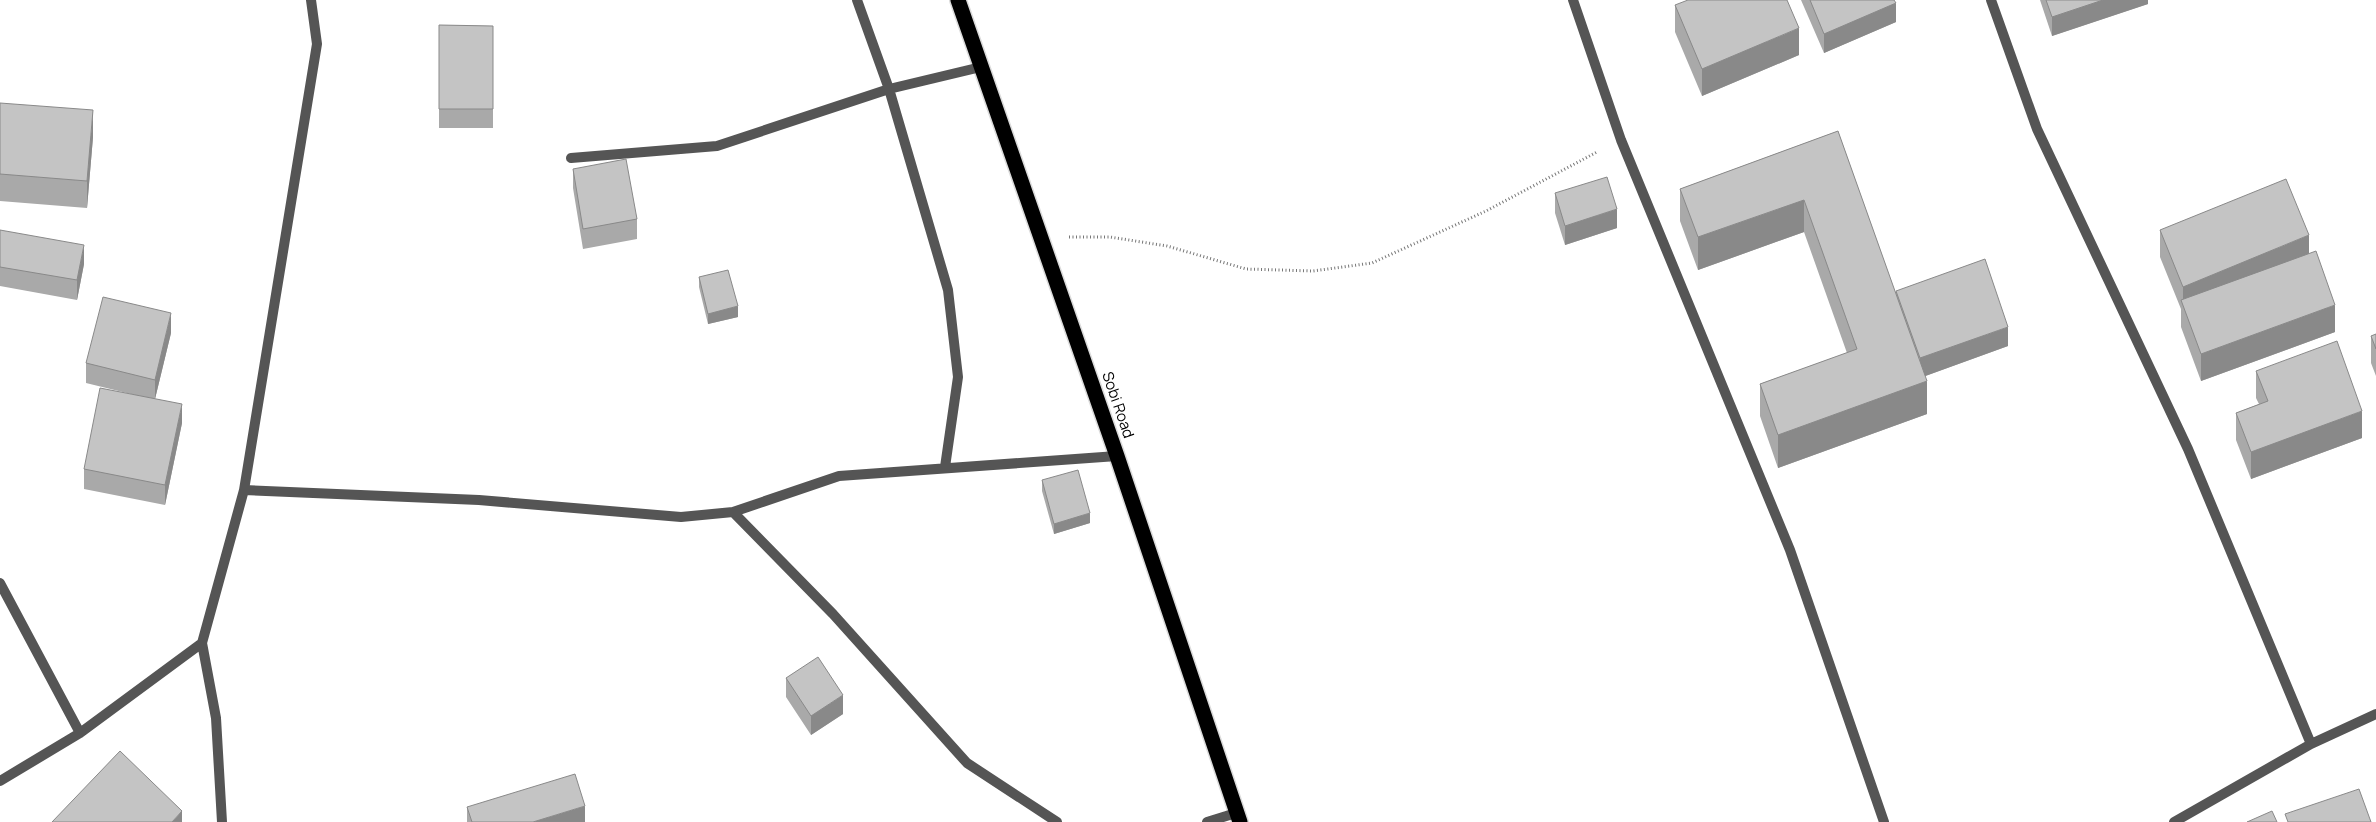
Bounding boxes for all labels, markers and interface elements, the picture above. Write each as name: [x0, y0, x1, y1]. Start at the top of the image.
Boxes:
street label: Sobi Road: [1097, 369, 1140, 441]

